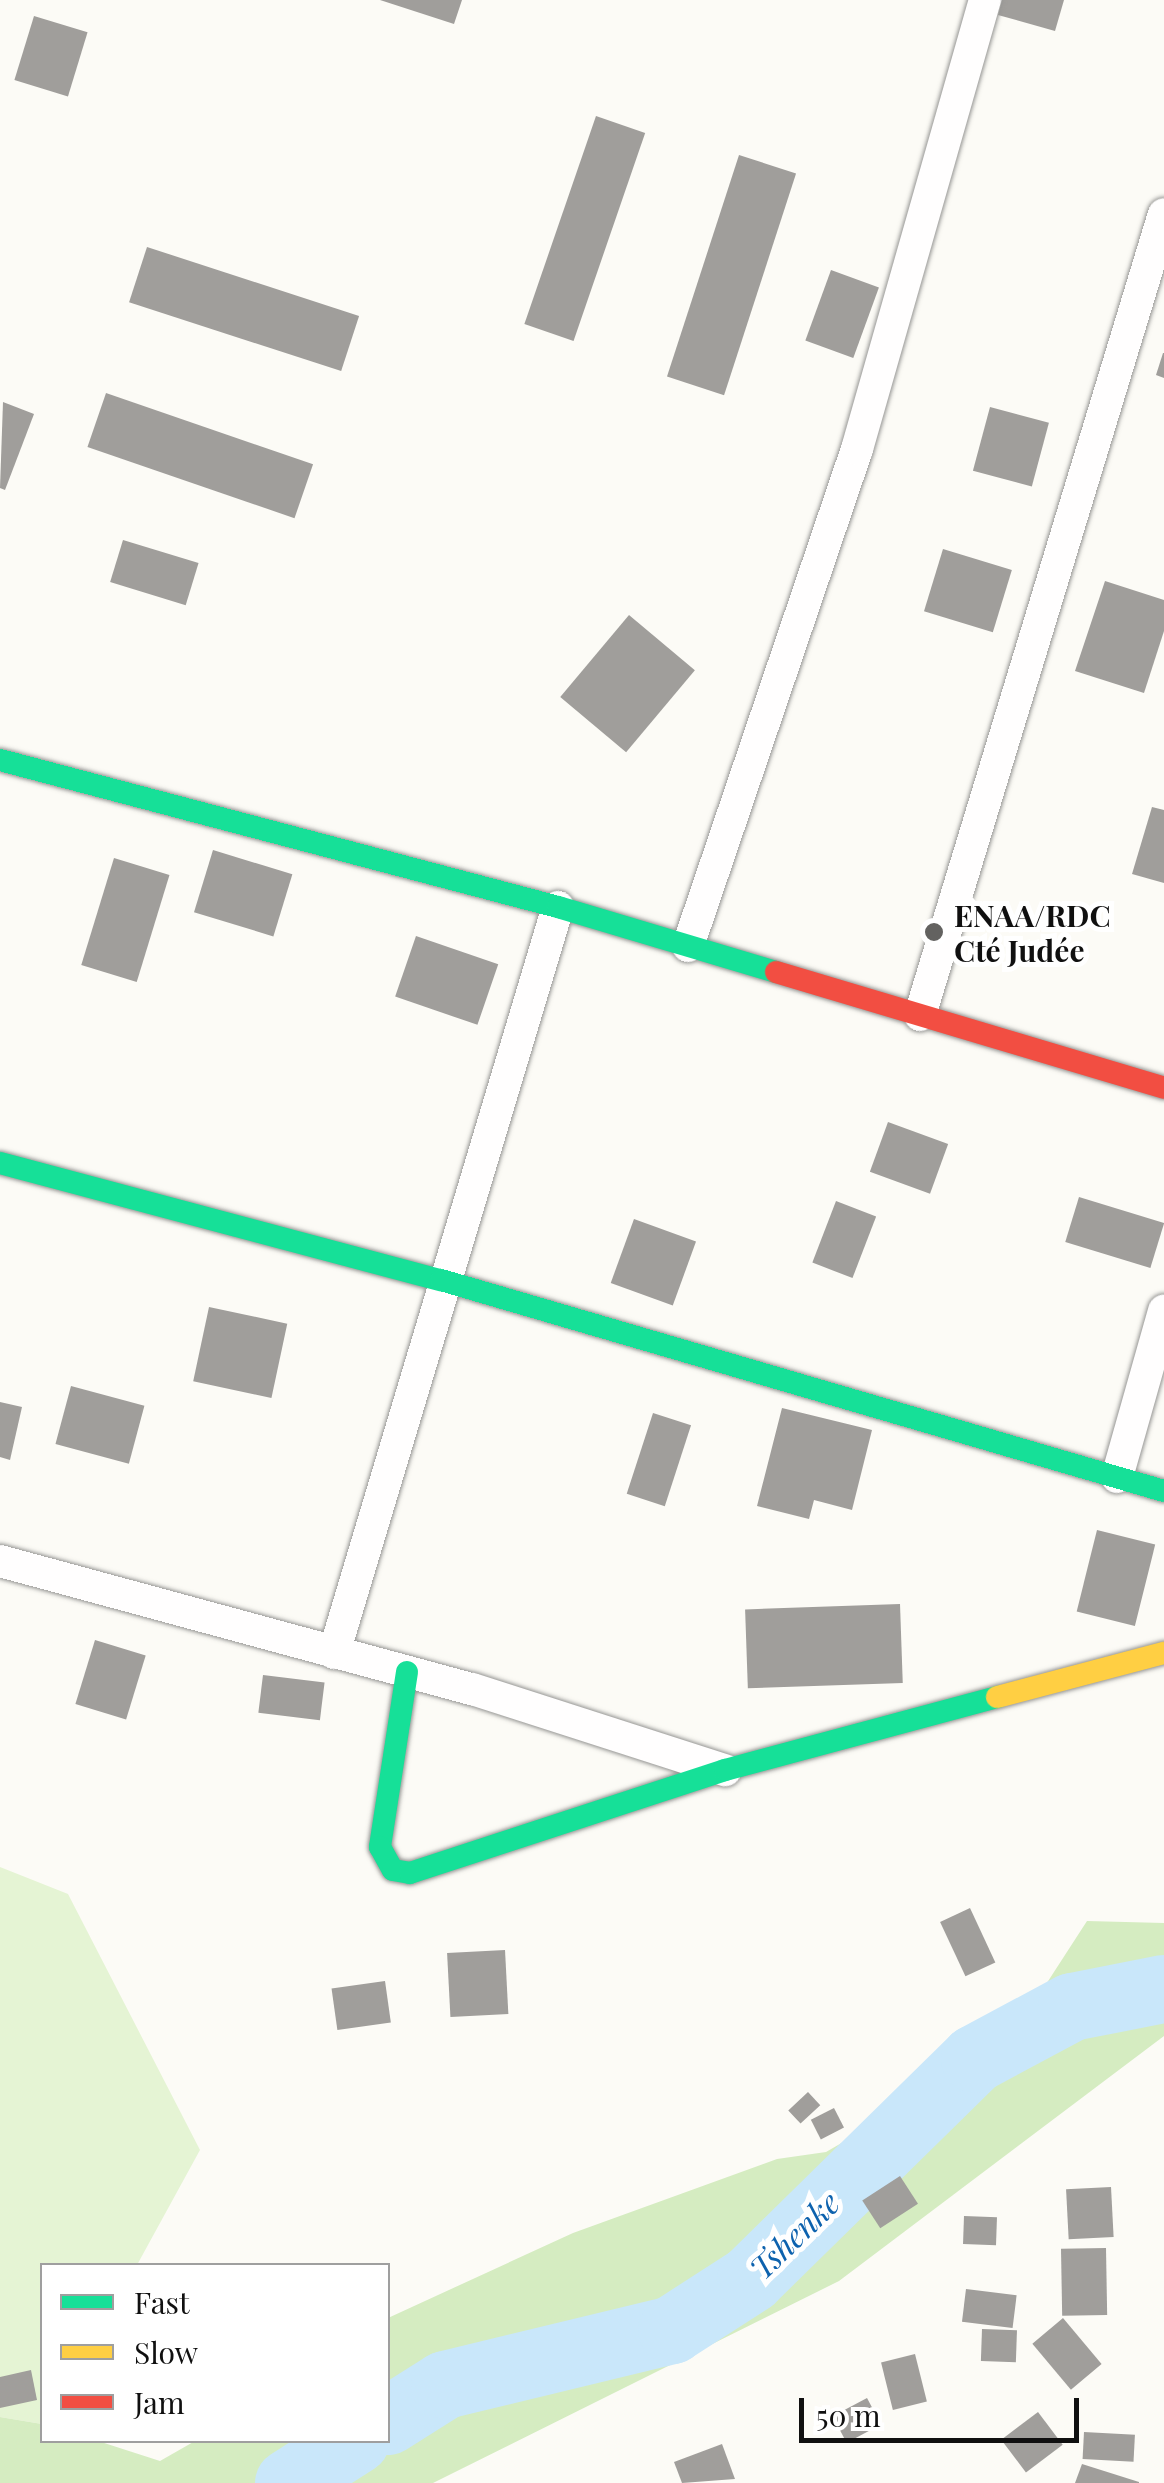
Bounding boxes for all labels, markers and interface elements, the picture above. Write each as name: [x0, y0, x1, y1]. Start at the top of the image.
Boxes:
place label: ENAA/RDC Cté Judée: [954, 897, 1111, 968]
marker: ENAA/RDC Cté Judée: [923, 921, 945, 943]
water label: Tshenke: [741, 2183, 847, 2287]
legend: [40, 2263, 390, 2443]
text: Fast: [134, 2282, 190, 2322]
text: Slow: [134, 2332, 198, 2372]
scale bar: [804, 2378, 1084, 2440]
text: Jam: [134, 2382, 185, 2422]
text: 50 m: [816, 2395, 881, 2435]

